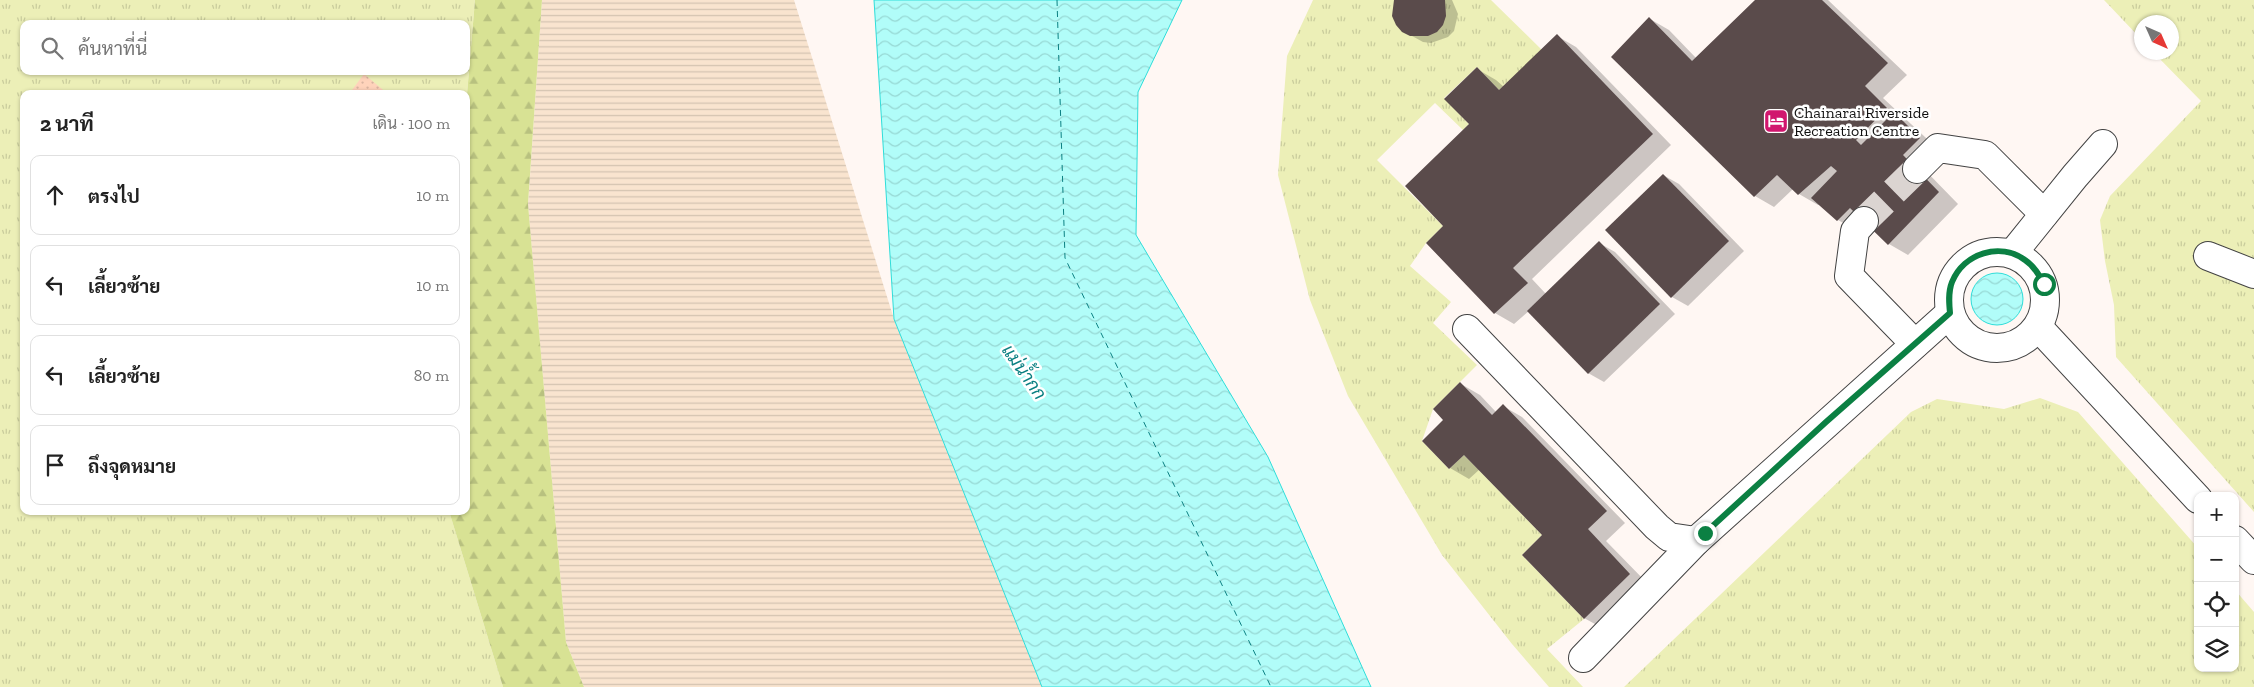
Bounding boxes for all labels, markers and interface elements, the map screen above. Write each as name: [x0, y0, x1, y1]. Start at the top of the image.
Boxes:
north arrow: [2134, 15, 2179, 60]
search box: [20, 20, 470, 75]
icon: search: [38, 34, 66, 62]
text: ค้นหาที่นี่: [78, 37, 147, 60]
place label: Chainarai Riverside Recreation Centre: [1794, 103, 1929, 140]
hotel icon: Chainarai Riverside Recreation Centre: [1763, 108, 1789, 134]
text: 2 นาที: [40, 111, 94, 136]
text: เดิน · 100 m: [373, 114, 450, 133]
icon: ahead: [41, 181, 69, 209]
text: ตรงไป: [88, 185, 140, 208]
text: 10 m: [416, 186, 449, 205]
icon: left: [41, 271, 69, 299]
route start: [2033, 273, 2056, 296]
text: เลี้ยวซ้าย: [88, 275, 160, 298]
text: 10 m: [416, 276, 449, 295]
water label: แม่น้ำกก: [997, 337, 1055, 404]
icon: left: [41, 361, 69, 389]
text: เลี้ยวซ้าย: [88, 365, 160, 388]
text: 80 m: [414, 366, 449, 385]
icon: arrive: [41, 451, 69, 479]
text: ถึงจุดหมาย: [88, 455, 176, 478]
map controls: [2194, 492, 2239, 672]
button: +: [2194, 492, 2239, 537]
route end: [1694, 522, 1717, 545]
button: −: [2194, 537, 2239, 582]
button: locate: [2194, 582, 2239, 627]
button: layers: [2194, 627, 2239, 672]

